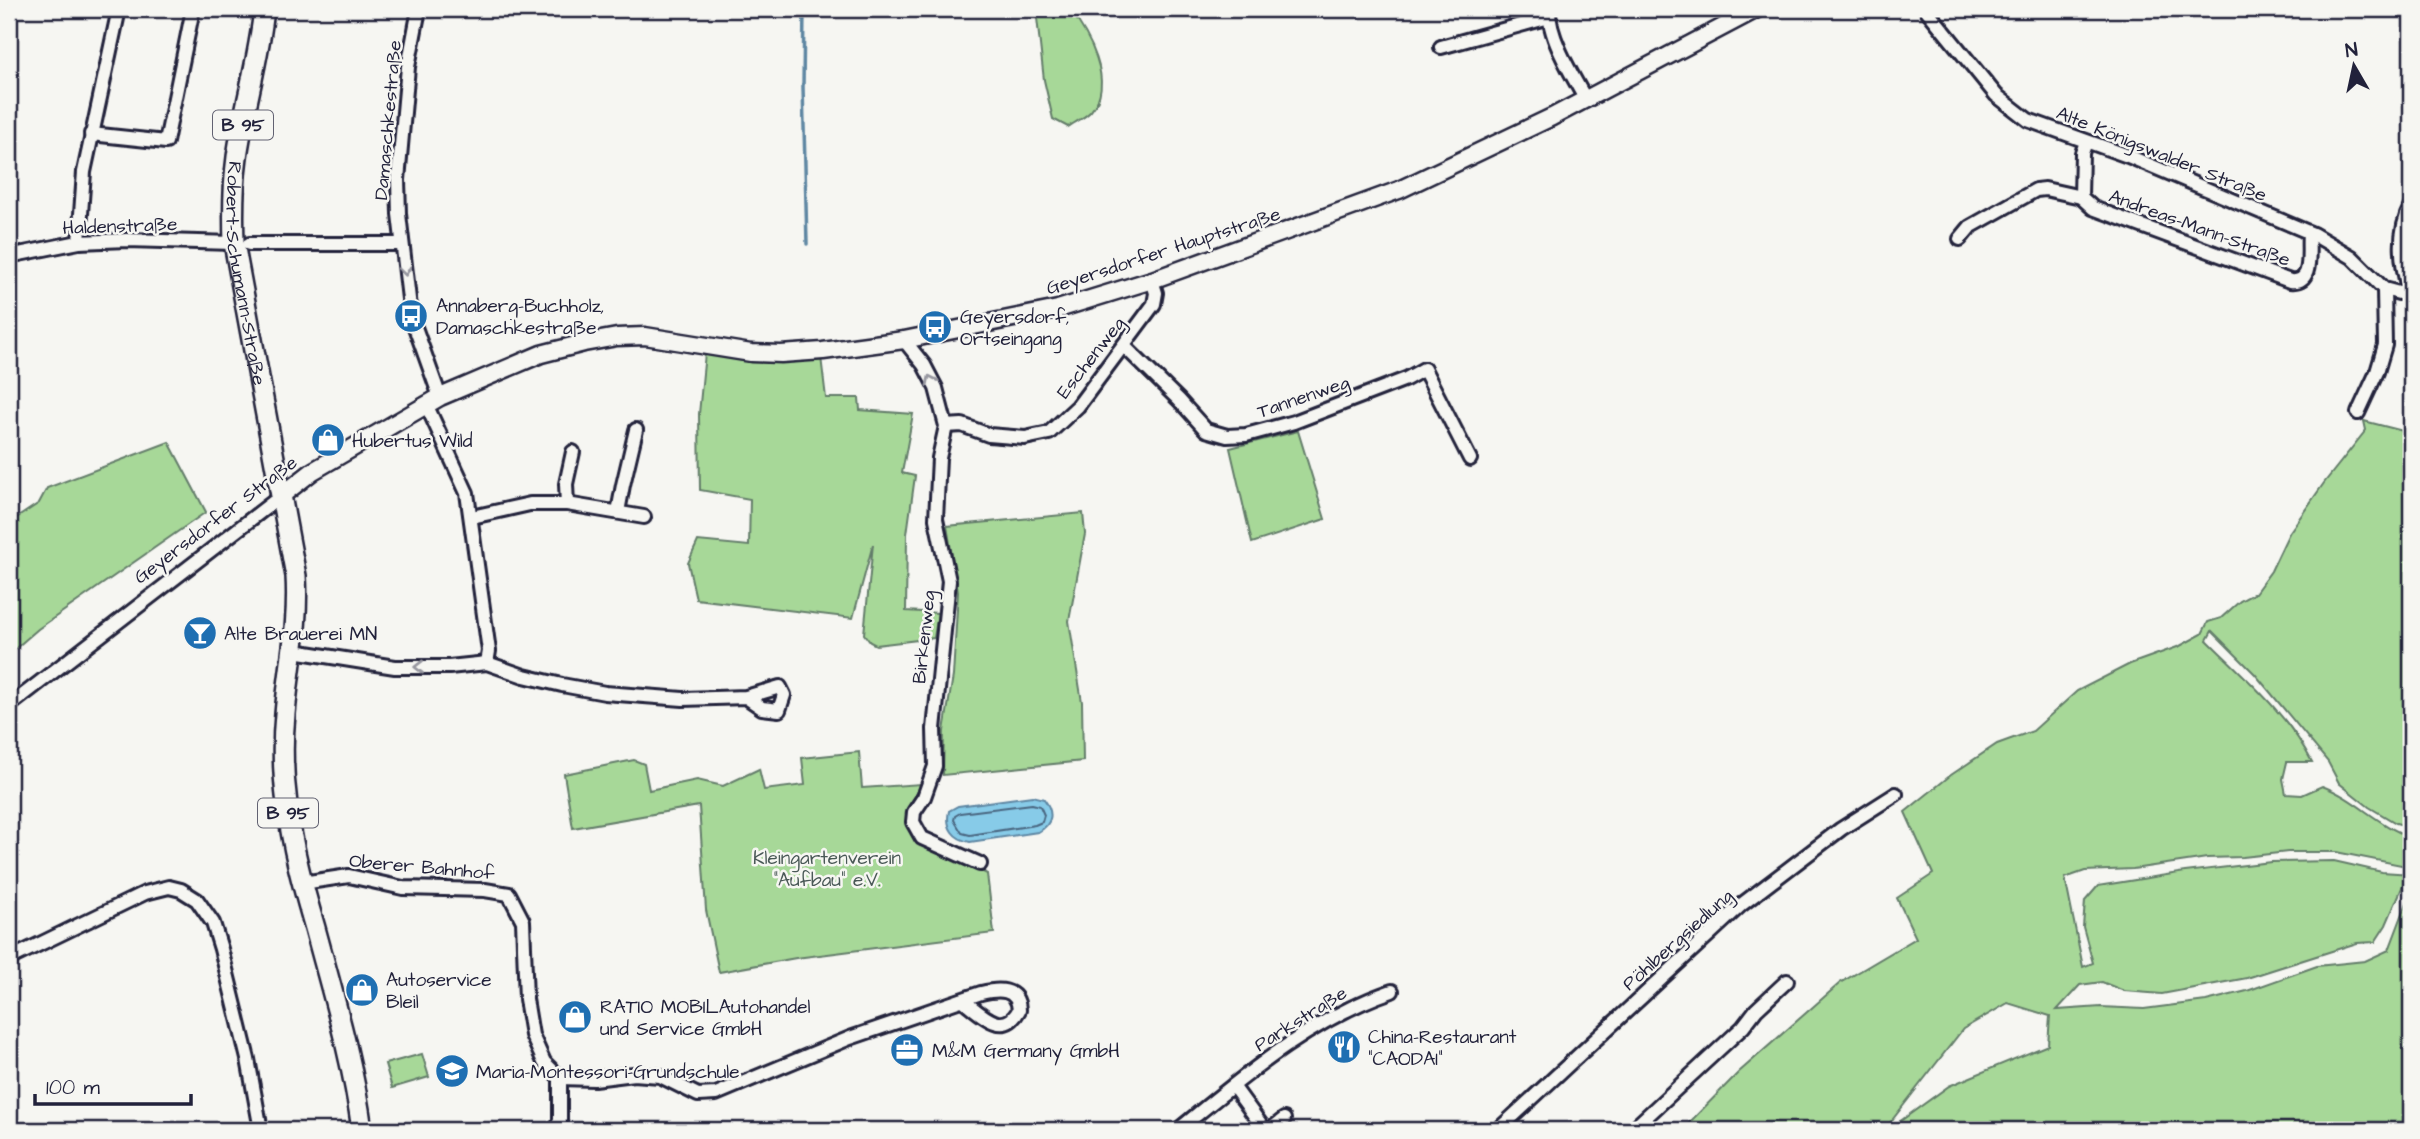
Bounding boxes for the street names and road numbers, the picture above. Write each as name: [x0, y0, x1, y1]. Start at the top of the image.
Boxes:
street label: Damaschkestraße: [368, 39, 409, 201]
street label: Alte Königswalder Straße: [2052, 100, 2271, 210]
road number: B 95: [213, 110, 273, 140]
street label: Robert-Schumann-Straße: [218, 160, 272, 388]
street label: Andreas-Mann-Straße: [2105, 183, 2294, 274]
street label: Geyersdorfer Hauptstraße: [1043, 201, 1284, 303]
street label: Haldenstraße: [62, 211, 178, 242]
street label: Eschenweg: [1051, 311, 1133, 405]
street label: Tannenweg: [1254, 369, 1354, 427]
street label: Geyersdorfer Straße: [128, 450, 304, 592]
street label: Birkenweg: [906, 589, 944, 685]
road number: B 95: [258, 798, 318, 828]
street label: Oberer Bahnhof: [348, 848, 496, 887]
street label: Pöhlbergsiedlung: [1617, 883, 1740, 998]
street label: Parkstraße: [1249, 980, 1353, 1059]

